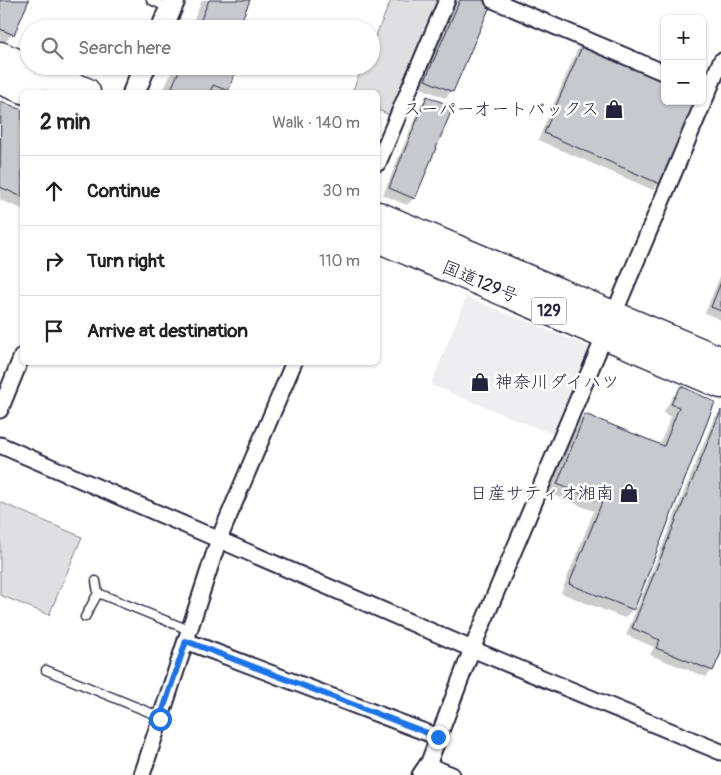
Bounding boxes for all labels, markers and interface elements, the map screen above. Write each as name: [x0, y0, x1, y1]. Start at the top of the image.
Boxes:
map controls: [661, 15, 706, 105]
button: +: [661, 15, 706, 60]
search box: [20, 20, 380, 75]
icon: search: [38, 34, 66, 62]
text: Search here: [78, 36, 171, 60]
button: −: [661, 60, 706, 105]
place label: スーパーオートバックス: [403, 98, 599, 121]
shop icon: スーパーオートバックス: [603, 98, 625, 120]
text: 2 min: [40, 109, 90, 136]
text: Walk · 140 m: [272, 113, 360, 133]
icon: ahead: [40, 177, 68, 205]
text: Continue: [87, 179, 160, 203]
text: 30 m: [322, 181, 360, 201]
icon: right: [40, 247, 68, 275]
text: Turn right: [87, 249, 165, 273]
text: 110 m: [319, 251, 360, 271]
street label: 国道129号: [439, 256, 521, 308]
road number: 129: [532, 298, 566, 324]
icon: arrive: [40, 317, 68, 345]
text: Arrive at destination: [87, 319, 248, 343]
shop icon: 神奈川ダイハツ: [469, 371, 491, 393]
place label: 神奈川ダイハツ: [495, 371, 619, 394]
place label: 日産サティオ湘南: [470, 482, 614, 505]
shop icon: 日産サティオ湘南: [618, 482, 640, 504]
route start: [149, 708, 172, 731]
route end: [427, 726, 450, 749]

